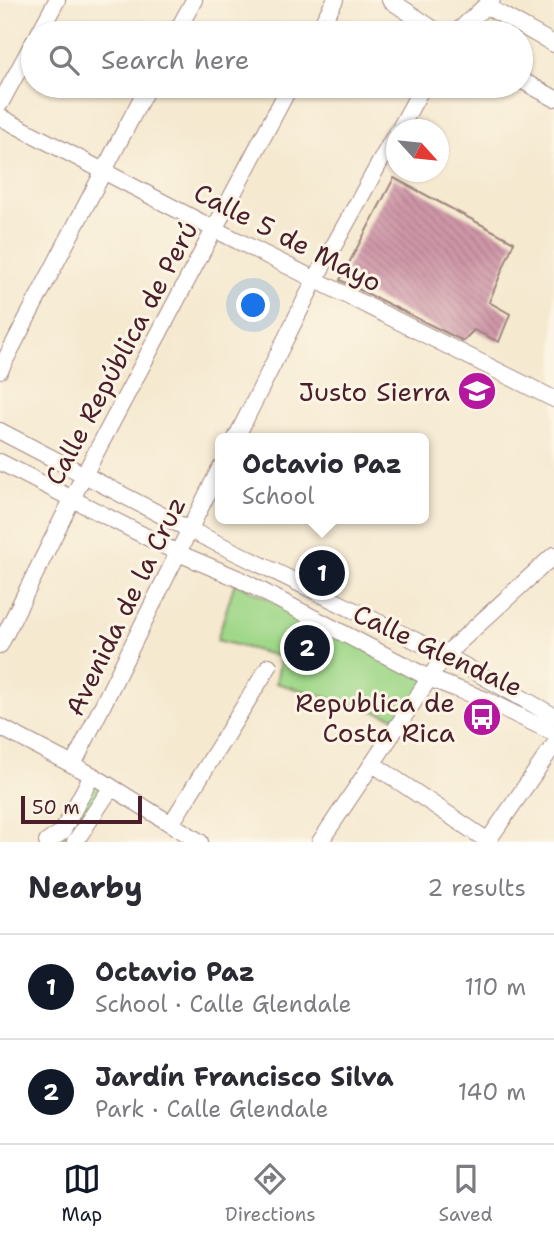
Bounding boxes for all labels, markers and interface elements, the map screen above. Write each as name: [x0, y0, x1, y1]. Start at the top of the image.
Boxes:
search box: [21, 21, 533, 98]
icon: search: [45, 41, 83, 79]
text: Search here: [101, 42, 250, 77]
north arrow: [386, 119, 449, 182]
street label: Calle 5 de Mayo: [188, 175, 388, 299]
street label: Calle República de Perú: [36, 215, 206, 491]
your location: [236, 288, 270, 322]
school or university icon: Justo Sierra: [456, 370, 498, 412]
place label: Justo Sierra: [299, 374, 450, 409]
popup: [215, 433, 429, 524]
text: Octavio Paz: [242, 446, 402, 481]
text: School: [242, 481, 314, 511]
street label: Avenida de la Cruz: [57, 491, 193, 721]
pin: 1: [299, 547, 345, 599]
street label: Calle Glendale: [348, 595, 528, 705]
pin: 2: [284, 622, 330, 674]
place label: Republica de Costa Rica: [295, 685, 455, 750]
bus stop icon: Republica de Costa Rica: [461, 696, 503, 738]
scale bar: [21, 793, 142, 825]
text: 50 m: [32, 795, 80, 820]
text: Nearby: [28, 867, 143, 908]
text: 2 results: [427, 873, 526, 903]
text: Octavio Paz: [95, 954, 255, 989]
text: 1: [46, 972, 56, 1002]
text: 110 m: [464, 972, 526, 1002]
text: School · Calle Glendale: [95, 989, 352, 1019]
text: Jardín Francisco Silva: [95, 1059, 394, 1094]
text: 2: [43, 1077, 59, 1107]
text: 140 m: [458, 1077, 526, 1107]
text: Park · Calle Glendale: [95, 1094, 329, 1124]
tab: Map: [61, 1160, 102, 1227]
tab: Directions: [225, 1160, 316, 1227]
tab: Saved: [439, 1160, 493, 1227]

